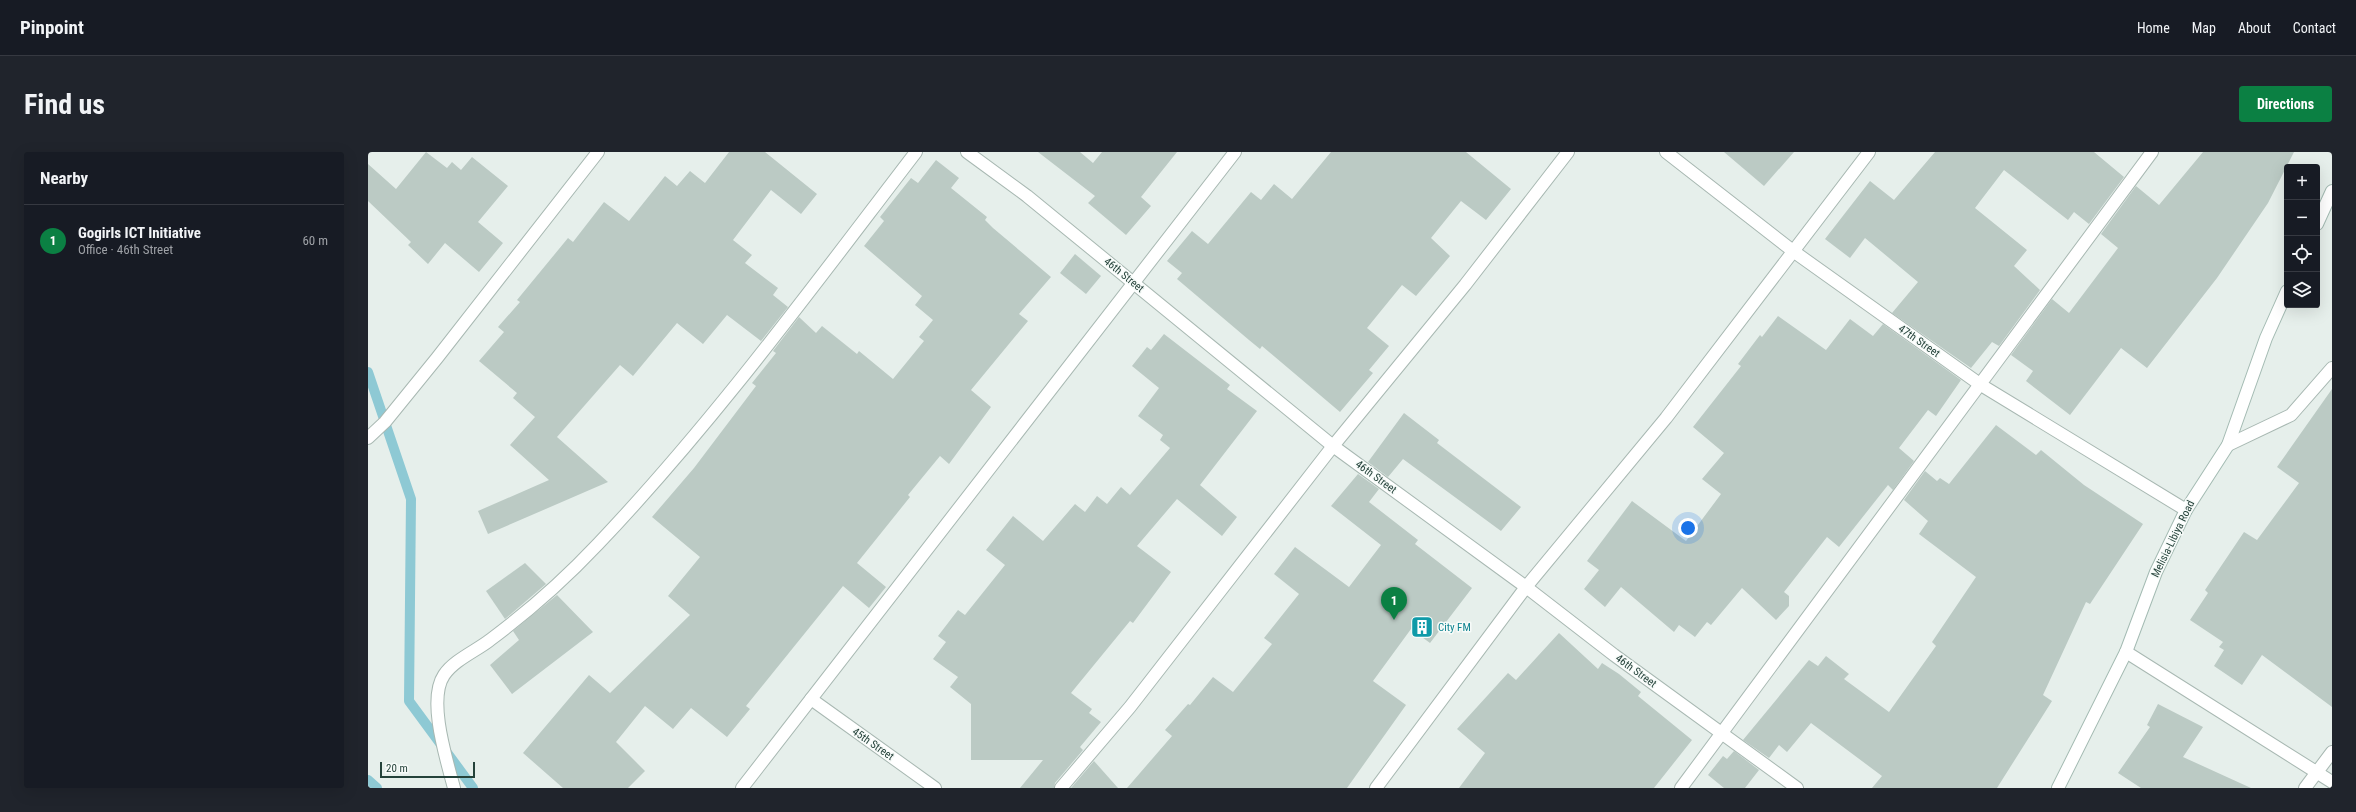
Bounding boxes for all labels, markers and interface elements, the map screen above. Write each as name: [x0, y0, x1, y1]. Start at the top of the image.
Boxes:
text: Pinpoint: [20, 16, 84, 39]
text: Home: [2137, 20, 2170, 36]
text: Map: [2192, 20, 2216, 36]
text: About: [2238, 20, 2271, 36]
text: Contact: [2293, 20, 2336, 36]
button: Directions: [2239, 86, 2332, 122]
text: Find us: [24, 88, 105, 121]
map controls: [2284, 164, 2320, 308]
button: +: [2284, 164, 2320, 200]
text: Nearby: [40, 168, 88, 188]
button: −: [2284, 200, 2320, 236]
text: Gogirls ICT Initiative: [78, 224, 201, 242]
text: 1: [50, 233, 56, 248]
text: 60 m: [302, 233, 328, 248]
button: locate: [2284, 236, 2320, 272]
text: Office · 46th Street: [78, 242, 173, 257]
street label: 46th Street: [1101, 255, 1147, 295]
button: layers: [2284, 272, 2320, 308]
street label: 47th Street: [1896, 322, 1942, 360]
street label: 46th Street: [1353, 458, 1399, 496]
street label: Melisia-Libiya Road: [2149, 498, 2197, 580]
your location: [1678, 518, 1698, 538]
pin: 1: [1381, 587, 1407, 620]
building icon: City FM: [1409, 614, 1435, 640]
place label: City FM: [1438, 621, 1471, 634]
street label: 46th Street: [1613, 652, 1659, 690]
street label: 45th Street: [850, 725, 896, 763]
scale bar: [380, 760, 475, 779]
text: 20 m: [386, 762, 408, 775]

